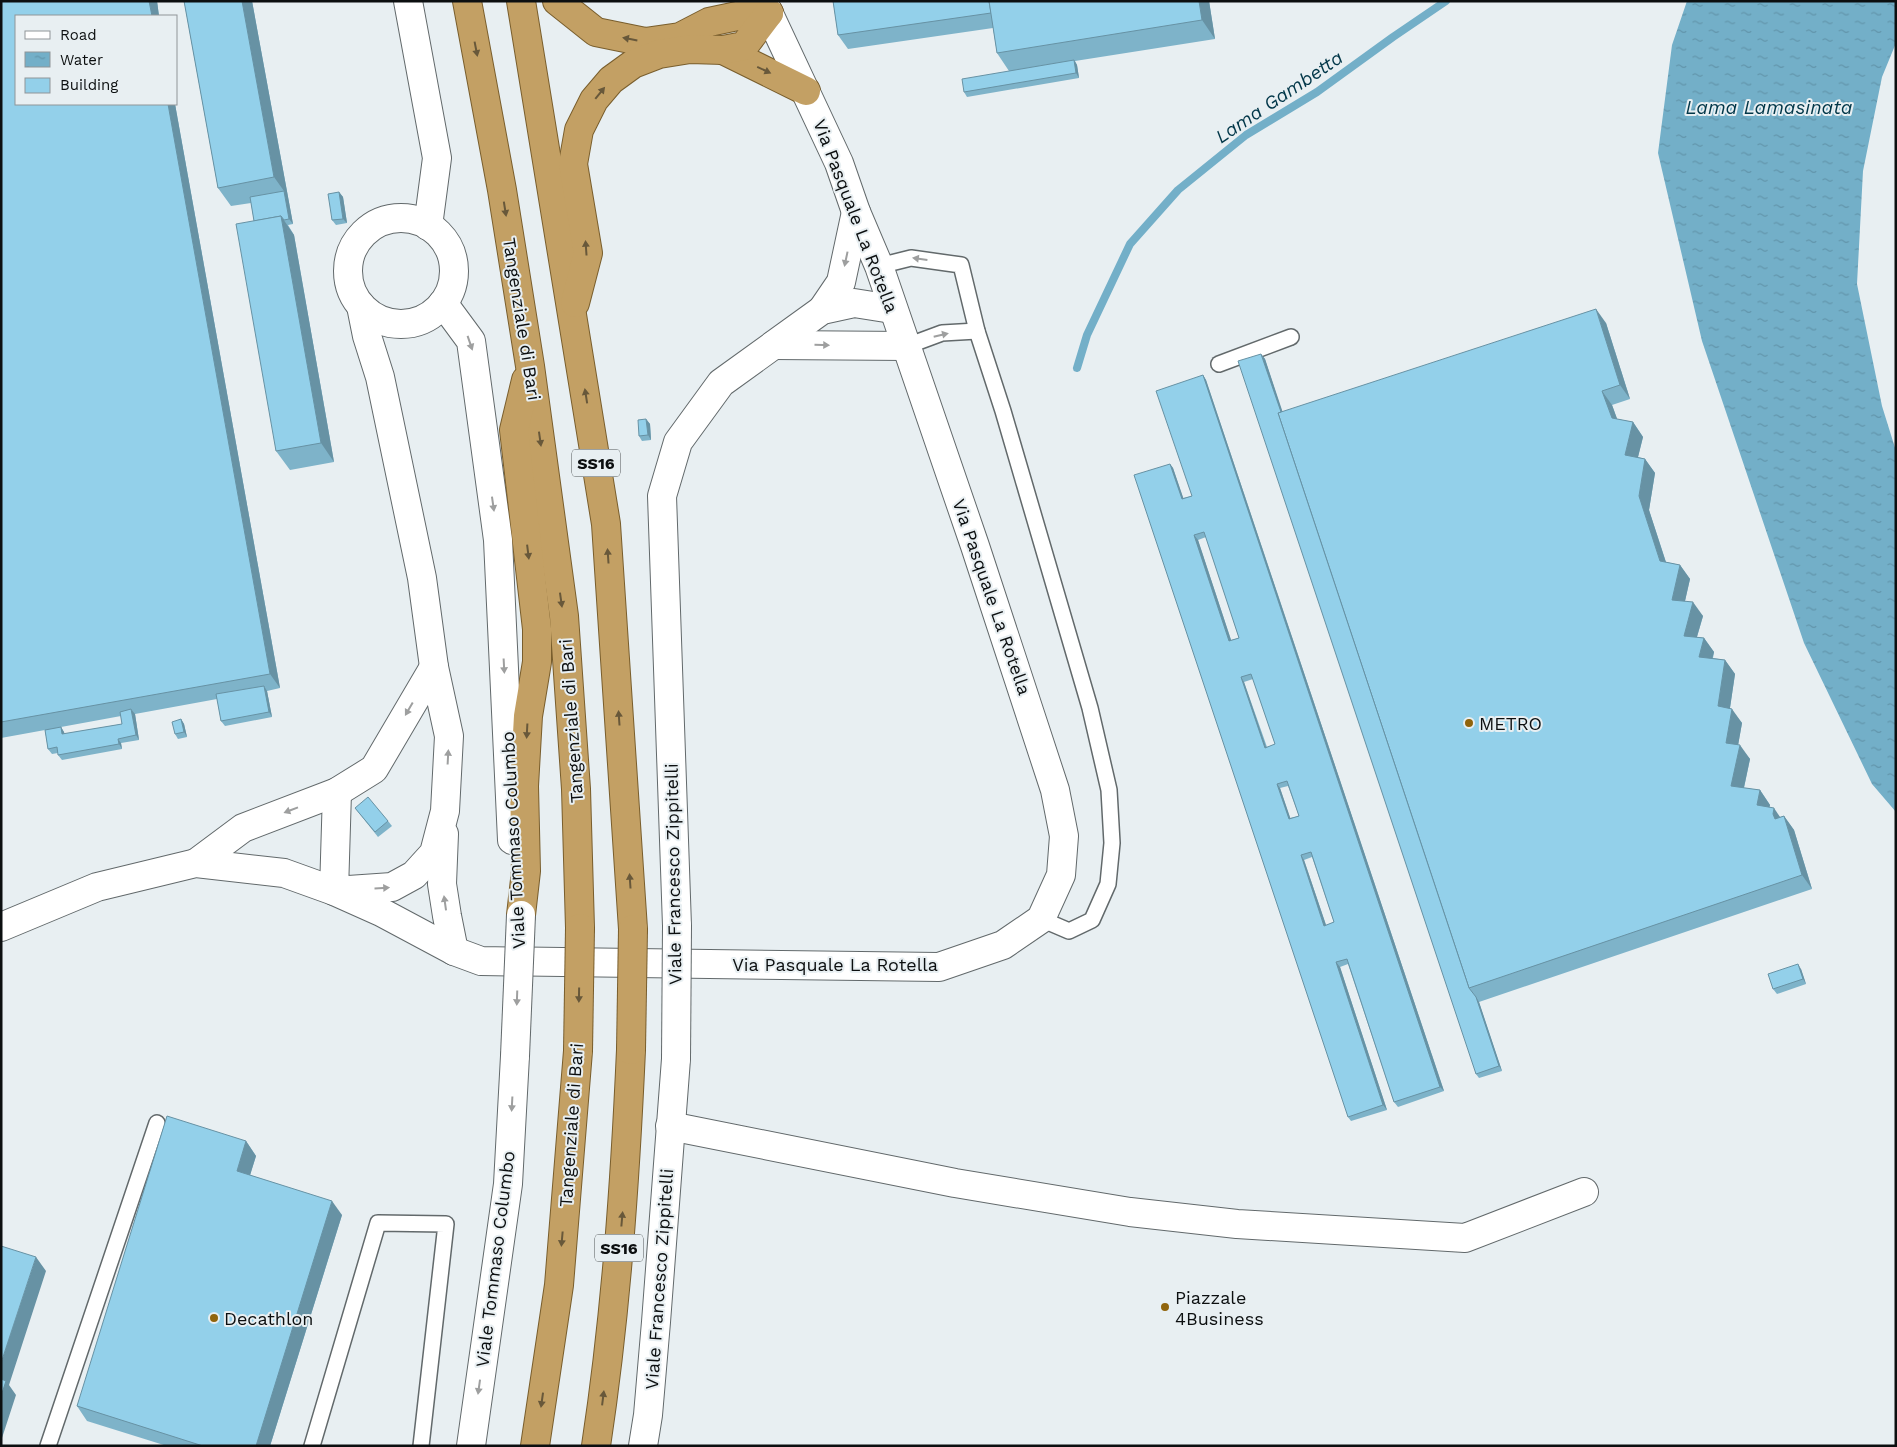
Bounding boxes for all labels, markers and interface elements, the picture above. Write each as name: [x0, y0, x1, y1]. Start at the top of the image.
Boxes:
legend: [15, 15, 178, 105]
text: Road: [60, 26, 97, 44]
one-way arrow: [622, 35, 637, 43]
one-way arrow: [472, 42, 480, 57]
water label: Lama Gambetta: [1211, 46, 1347, 148]
text: Water: [60, 51, 103, 69]
one-way arrow: [757, 67, 771, 75]
text: Building: [60, 76, 118, 94]
one-way arrow: [595, 87, 606, 100]
water label: Lama Lamasinata: [1686, 96, 1853, 119]
street label: Via Pasquale La Rotella: [809, 116, 903, 316]
one-way arrow: [501, 201, 509, 217]
street label: Tangenziale di Bari: [499, 236, 545, 402]
one-way arrow: [582, 239, 590, 255]
one-way arrow: [842, 252, 850, 267]
one-way arrow: [911, 255, 927, 263]
one-way arrow: [933, 331, 949, 339]
one-way arrow: [466, 336, 474, 351]
one-way arrow: [815, 342, 831, 350]
one-way arrow: [581, 387, 589, 403]
one-way arrow: [536, 431, 544, 447]
road number: SS16: [572, 449, 620, 476]
one-way arrow: [489, 496, 497, 512]
street label: Via Pasquale La Rotella: [949, 496, 1035, 698]
one-way arrow: [524, 545, 532, 561]
one-way arrow: [604, 548, 612, 564]
one-way arrow: [558, 592, 566, 608]
street label: Tangenziale di Bari: [555, 638, 587, 804]
one-way arrow: [501, 658, 509, 674]
one-way arrow: [405, 702, 414, 715]
one-way arrow: [615, 710, 623, 726]
place label: METRO: [1479, 713, 1542, 734]
marker: METRO: [1463, 717, 1475, 729]
one-way arrow: [522, 723, 530, 739]
street label: Viale Tommaso Columbo: [497, 731, 529, 949]
one-way arrow: [444, 748, 452, 764]
street label: Viale Francesco Zippitelli: [661, 763, 685, 985]
one-way arrow: [283, 806, 298, 814]
one-way arrow: [626, 872, 634, 888]
one-way arrow: [375, 883, 391, 891]
one-way arrow: [441, 895, 449, 911]
street label: Via Pasquale La Rotella: [732, 954, 938, 975]
one-way arrow: [575, 987, 583, 1003]
one-way arrow: [513, 991, 521, 1007]
street label: Tangenziale di Bari: [555, 1042, 587, 1208]
one-way arrow: [508, 1097, 516, 1113]
street label: Viale Tommaso Columbo: [471, 1150, 519, 1368]
street label: Viale Francesco Zippitelli: [641, 1168, 677, 1390]
one-way arrow: [618, 1210, 626, 1226]
one-way arrow: [558, 1231, 566, 1247]
road number: SS16: [595, 1234, 643, 1262]
place label: Piazzale 4Business: [1175, 1287, 1264, 1329]
marker: Piazzale 4Business: [1159, 1301, 1171, 1313]
place label: Decathlon: [224, 1308, 313, 1329]
marker: Decathlon: [208, 1312, 220, 1324]
one-way arrow: [475, 1379, 483, 1395]
one-way arrow: [600, 1389, 608, 1405]
one-way arrow: [537, 1393, 545, 1409]

